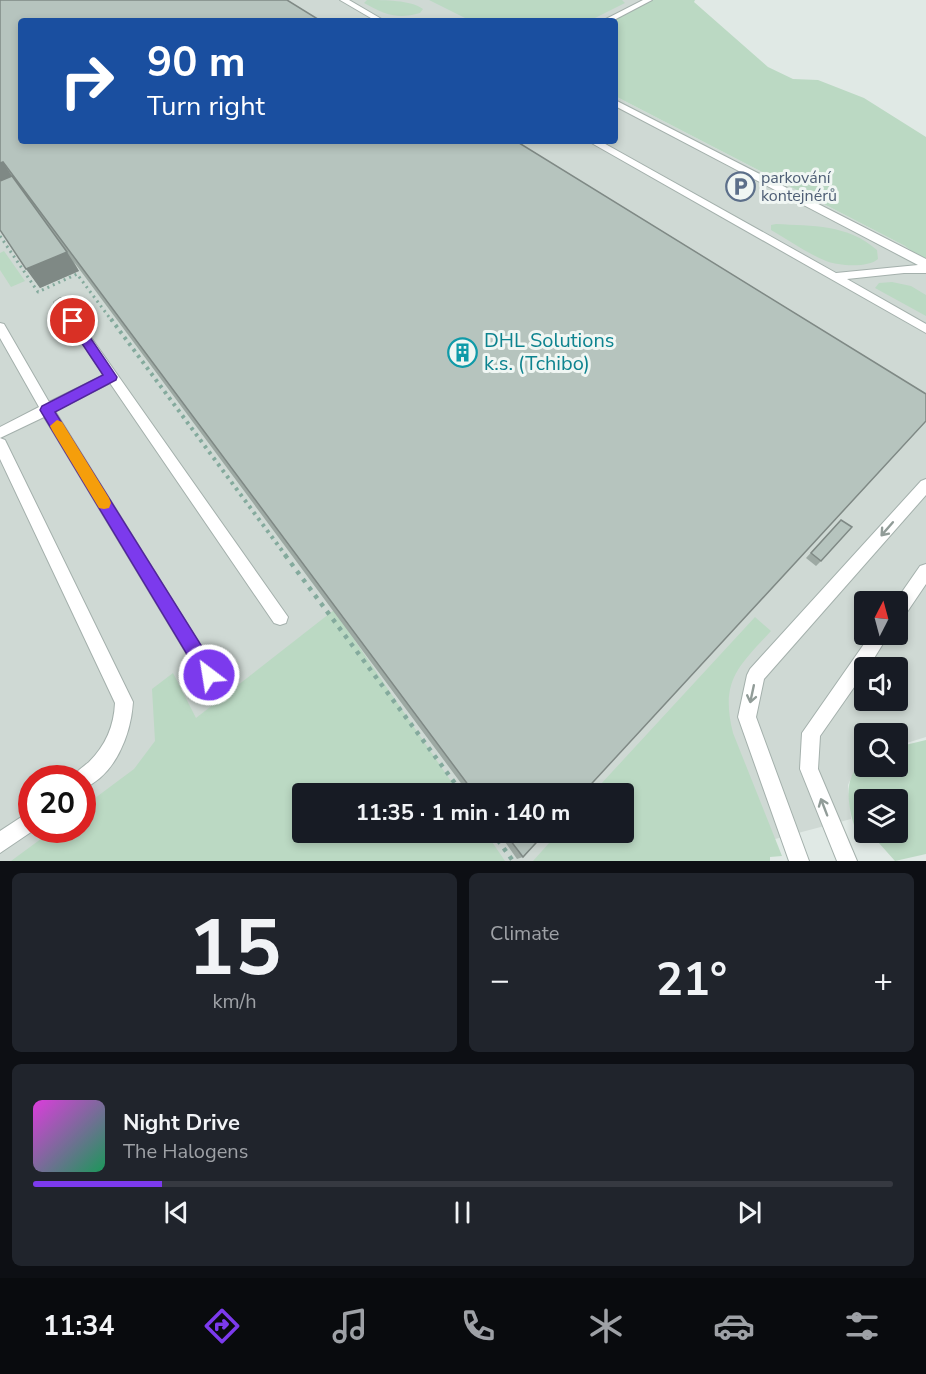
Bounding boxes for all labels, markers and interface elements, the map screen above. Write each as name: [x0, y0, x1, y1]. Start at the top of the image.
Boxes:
text: 90 m: [147, 34, 246, 91]
icon: right: [48, 42, 126, 120]
text: Turn right: [147, 88, 265, 125]
place label: parkování kontejnérů: [761, 167, 837, 207]
parking icon: parkování kontejnérů: [724, 170, 756, 202]
pin: [47, 295, 98, 346]
icon: arrive: [56, 304, 89, 337]
place label: DHL Solutions k.s. (Tchibo): [484, 327, 614, 377]
building icon: DHL Solutions k.s. (Tchibo): [447, 336, 479, 368]
one-way arrow: [880, 521, 894, 536]
north arrow: [854, 591, 908, 645]
map controls: [854, 591, 908, 843]
position arrow: [177, 643, 241, 707]
button: sound: [854, 657, 908, 711]
one-way arrow: [745, 684, 757, 703]
button: search: [854, 723, 908, 777]
speed limit sign: 20: [18, 765, 96, 843]
button: layers: [854, 789, 908, 843]
text: 11:35 · 1 min · 140 m: [356, 798, 570, 828]
one-way arrow: [818, 799, 829, 817]
text: 15: [188, 895, 281, 1002]
text: Climate: [490, 920, 559, 947]
text: 21°: [656, 950, 727, 1011]
text: −: [490, 958, 510, 1003]
text: +: [873, 958, 893, 1003]
text: km/h: [212, 988, 257, 1015]
text: Night Drive: [123, 1108, 240, 1138]
text: The Halogens: [123, 1138, 248, 1165]
icon: previous: [160, 1196, 193, 1229]
icon: pause: [446, 1196, 479, 1229]
icon: next: [733, 1196, 766, 1229]
icon: directions: [201, 1305, 243, 1347]
icon: music: [329, 1305, 371, 1347]
icon: phone: [457, 1305, 499, 1347]
icon: climate: [585, 1305, 627, 1347]
icon: car: [713, 1305, 755, 1347]
icon: filters: [841, 1305, 883, 1347]
text: 11:34: [43, 1308, 115, 1345]

